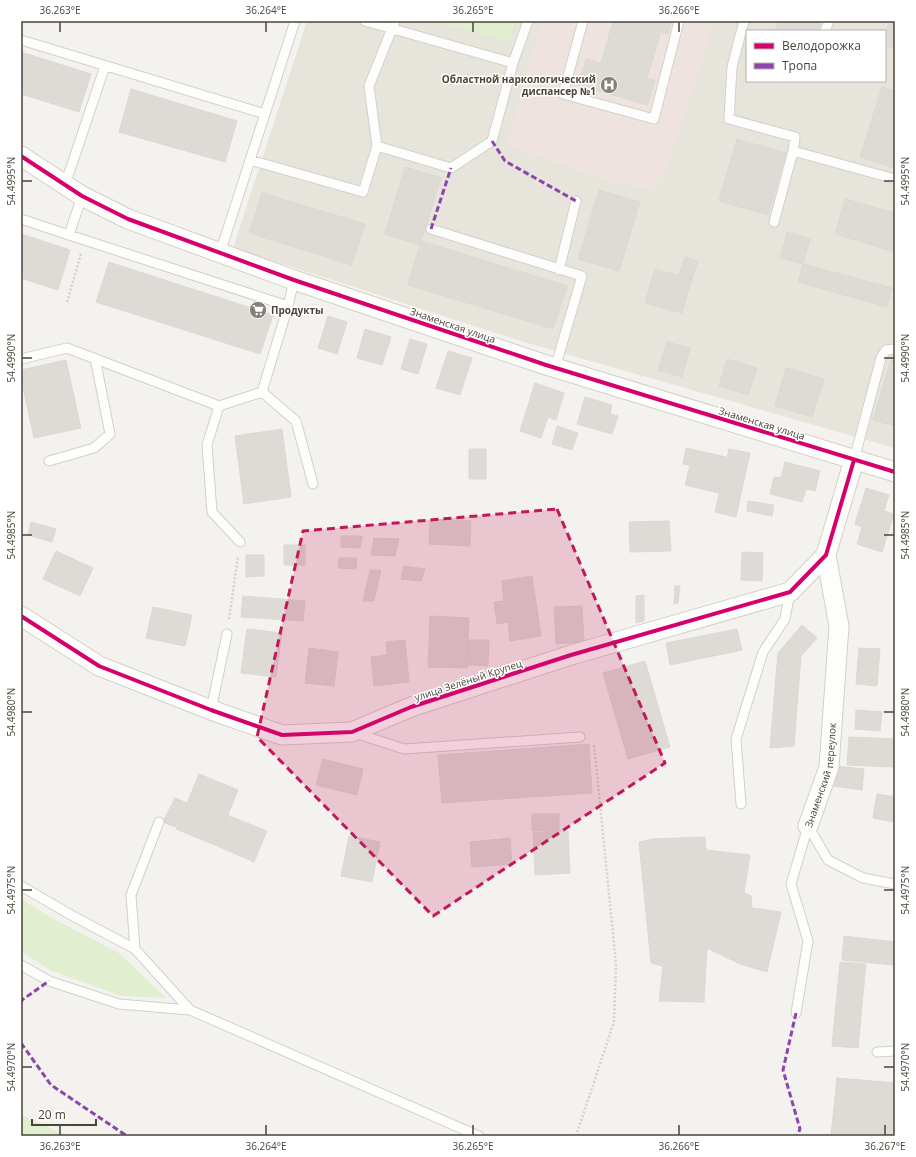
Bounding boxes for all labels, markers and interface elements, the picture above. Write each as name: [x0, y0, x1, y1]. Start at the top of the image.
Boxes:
text: 36.263°E: [39, 3, 81, 17]
text: 36.264°E: [245, 3, 287, 17]
text: 36.265°E: [452, 3, 494, 17]
text: 36.266°E: [658, 3, 700, 17]
legend: [746, 30, 886, 82]
text: Велодорожка: [782, 37, 861, 54]
text: Тропа: [782, 57, 817, 74]
place label: Областной наркологический диспансер №1: [442, 72, 596, 98]
hospital icon: Областной наркологический диспансер №1: [599, 75, 619, 95]
text: 54.4995°N: [4, 157, 18, 205]
text: 54.4995°N: [898, 157, 912, 205]
supermarket icon: Продукты: [248, 300, 268, 320]
place label: Продукты: [271, 303, 324, 317]
street label: Знаменская улица: [408, 304, 498, 346]
text: 54.4990°N: [4, 334, 18, 382]
text: 54.4990°N: [898, 334, 912, 382]
street label: Знаменская улица: [717, 403, 807, 443]
text: 54.4985°N: [4, 511, 18, 559]
text: 54.4985°N: [898, 511, 912, 559]
street label: улица Зелёный Крупец: [412, 656, 524, 704]
text: 54.4980°N: [4, 688, 18, 736]
text: 54.4980°N: [898, 688, 912, 736]
street label: Знаменский переулок: [801, 721, 839, 829]
text: 54.4975°N: [4, 866, 18, 914]
text: 54.4975°N: [898, 866, 912, 914]
text: 54.4970°N: [4, 1043, 18, 1091]
text: 54.4970°N: [898, 1043, 912, 1091]
scale bar: [32, 1101, 96, 1127]
text: 20 m: [38, 1106, 66, 1123]
text: 36.263°E: [39, 1139, 81, 1153]
text: 36.264°E: [245, 1139, 287, 1153]
text: 36.265°E: [452, 1139, 494, 1153]
text: 36.266°E: [658, 1139, 700, 1153]
text: 36.267°E: [864, 1139, 906, 1153]

